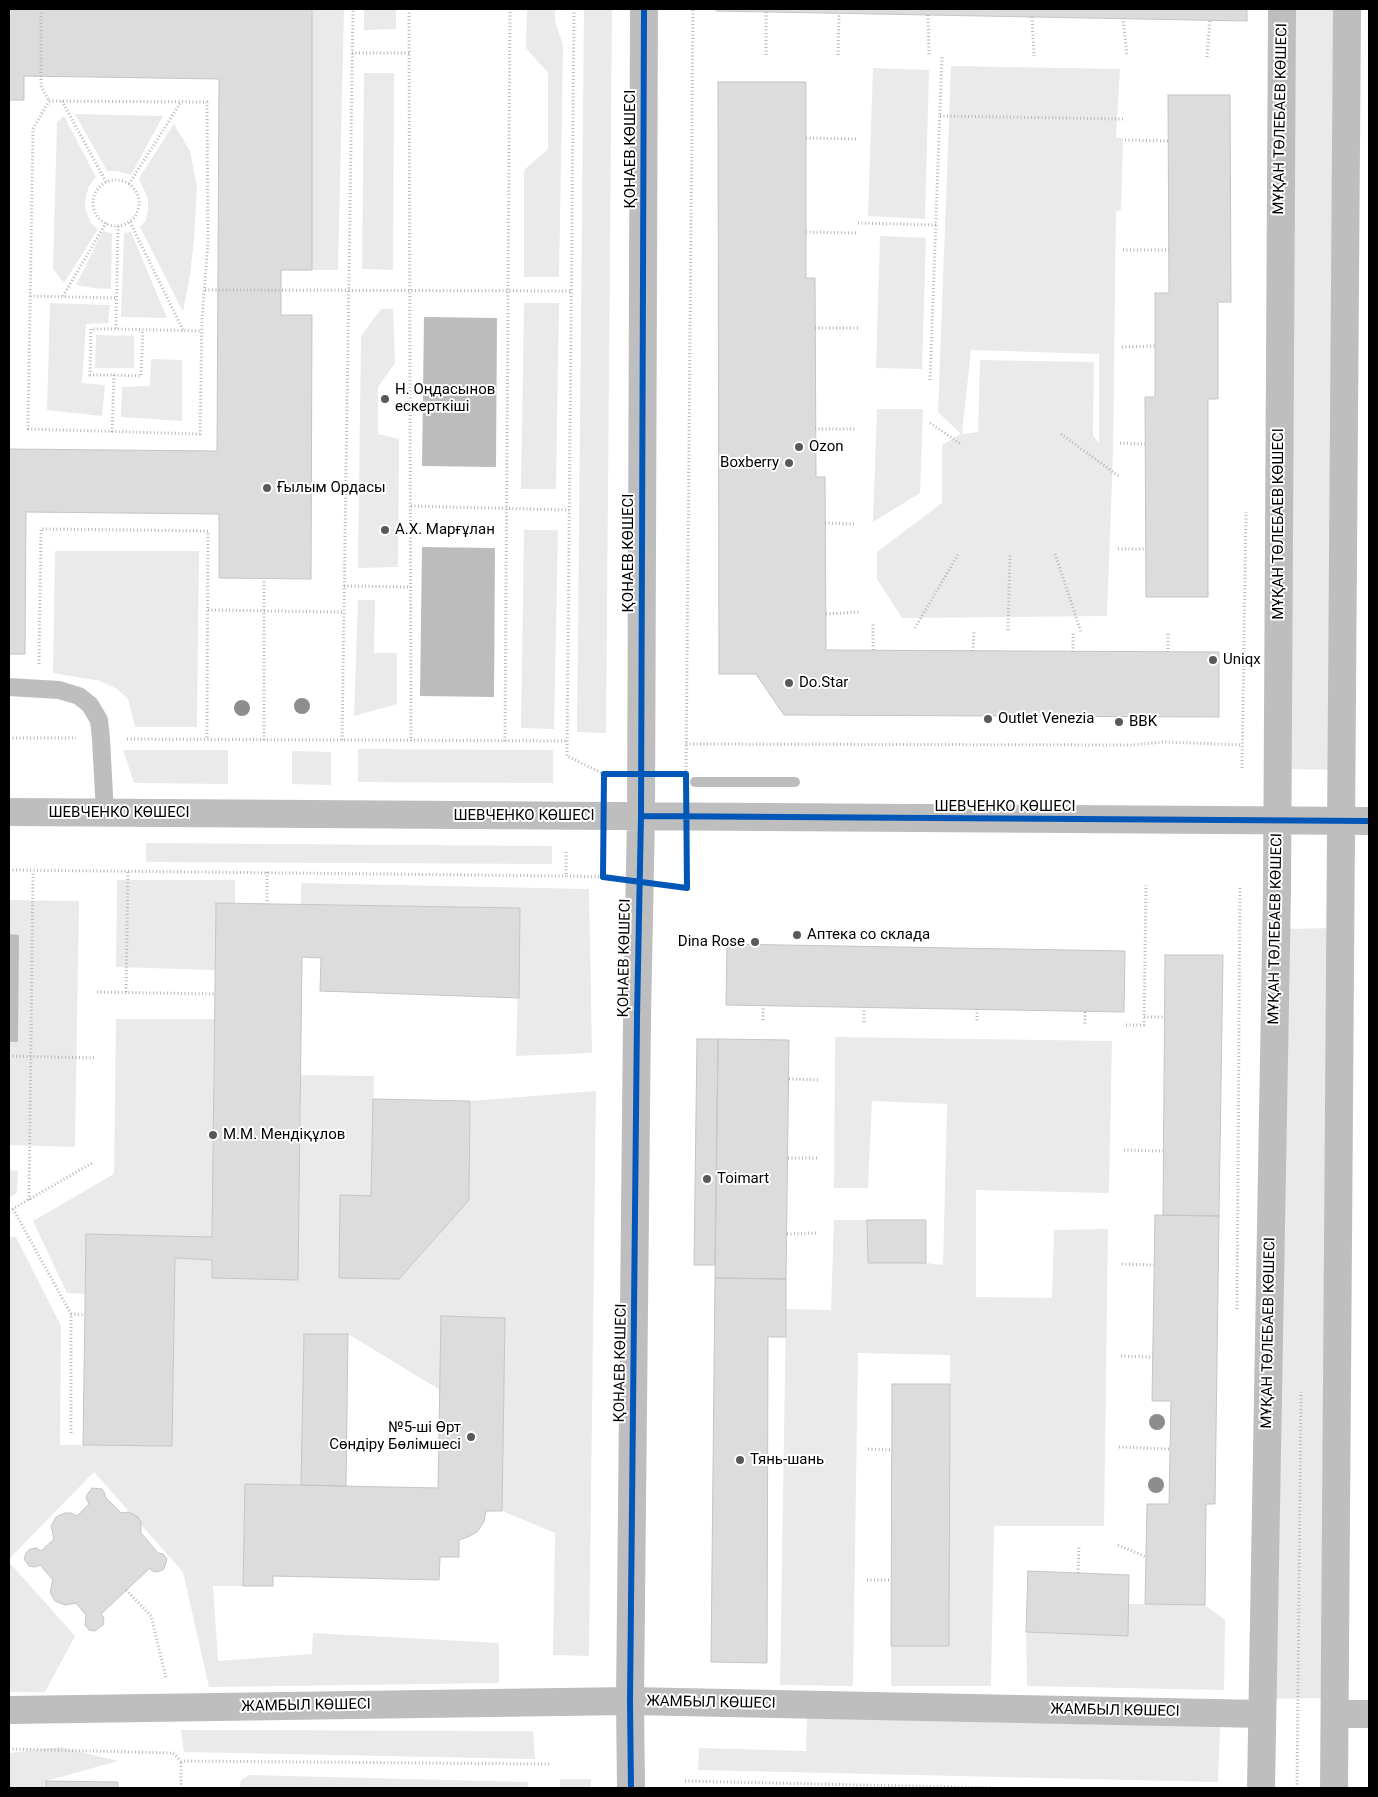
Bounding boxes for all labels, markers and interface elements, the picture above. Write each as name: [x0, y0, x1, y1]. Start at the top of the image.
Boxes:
street label: МҰҚАН ТӨЛЕБАЕВ КӨШЕСІ: [1270, 23, 1292, 215]
street label: ҚОНАЕВ КӨШЕСІ: [622, 90, 640, 208]
place label: Н. Оңдасынов ескерткіші: [395, 381, 495, 416]
marker: Н. Оңдасынов ескерткіші: [379, 393, 391, 405]
street label: МҰҚАН ТӨЛЕБАЕВ КӨШЕСІ: [1270, 428, 1288, 620]
place label: Ozon: [809, 438, 843, 456]
marker: Ozon: [793, 441, 805, 453]
place label: Boxberry: [720, 454, 779, 472]
marker: Boxberry: [783, 457, 795, 469]
place label: Ғылым Ордасы: [277, 479, 386, 497]
marker: Ғылым Ордасы: [261, 482, 273, 494]
street label: ҚОНАЕВ КӨШЕСІ: [620, 494, 638, 612]
place label: А.Х. Марғұлан: [395, 521, 495, 539]
marker: А.Х. Марғұлан: [379, 524, 391, 536]
place label: Uniqx: [1223, 651, 1261, 669]
marker: Uniqx: [1207, 654, 1219, 666]
place label: Do.Star: [799, 674, 848, 692]
marker: Do.Star: [783, 677, 795, 689]
place label: Outlet Venezia: [998, 710, 1094, 728]
marker: Outlet Venezia: [982, 713, 994, 725]
place label: BBK: [1129, 713, 1157, 731]
marker: BBK: [1113, 716, 1125, 728]
street label: ШЕВЧЕНКО КӨШЕСІ: [934, 798, 1076, 816]
street label: ШЕВЧЕНКО КӨШЕСІ: [48, 804, 190, 822]
street label: ШЕВЧЕНКО КӨШЕСІ: [453, 807, 595, 825]
street label: МҰҚАН ТӨЛЕБАЕВ КӨШЕСІ: [1265, 833, 1287, 1025]
street label: ҚОНАЕВ КӨШЕСІ: [615, 898, 635, 1018]
place label: Аптека со склада: [807, 926, 930, 944]
marker: Аптека со склада: [791, 929, 803, 941]
place label: Dina Rose: [678, 933, 745, 951]
marker: Dina Rose: [749, 936, 761, 948]
place label: М.М. Мендіқұлов: [223, 1126, 345, 1144]
marker: М.М. Мендіқұлов: [207, 1129, 219, 1141]
place label: Toimart: [717, 1170, 769, 1188]
marker: Toimart: [701, 1173, 713, 1185]
street label: МҰҚАН ТӨЛЕБАЕВ КӨШЕСІ: [1258, 1237, 1280, 1429]
street label: ҚОНАЕВ КӨШЕСІ: [611, 1303, 631, 1423]
place label: №5-ші Өрт Сөндіру Бөлімшесі: [329, 1419, 461, 1454]
marker: №5-ші Өрт Сөндіру Бөлімшесі: [465, 1431, 477, 1443]
place label: Тянь-шань: [750, 1451, 824, 1469]
marker: Тянь-шань: [734, 1454, 746, 1466]
street label: ЖАМБЫЛ КӨШЕСІ: [646, 1693, 776, 1713]
street label: ЖАМБЫЛ КӨШЕСІ: [241, 1696, 371, 1716]
street label: ЖАМБЫЛ КӨШЕСІ: [1050, 1701, 1180, 1721]

